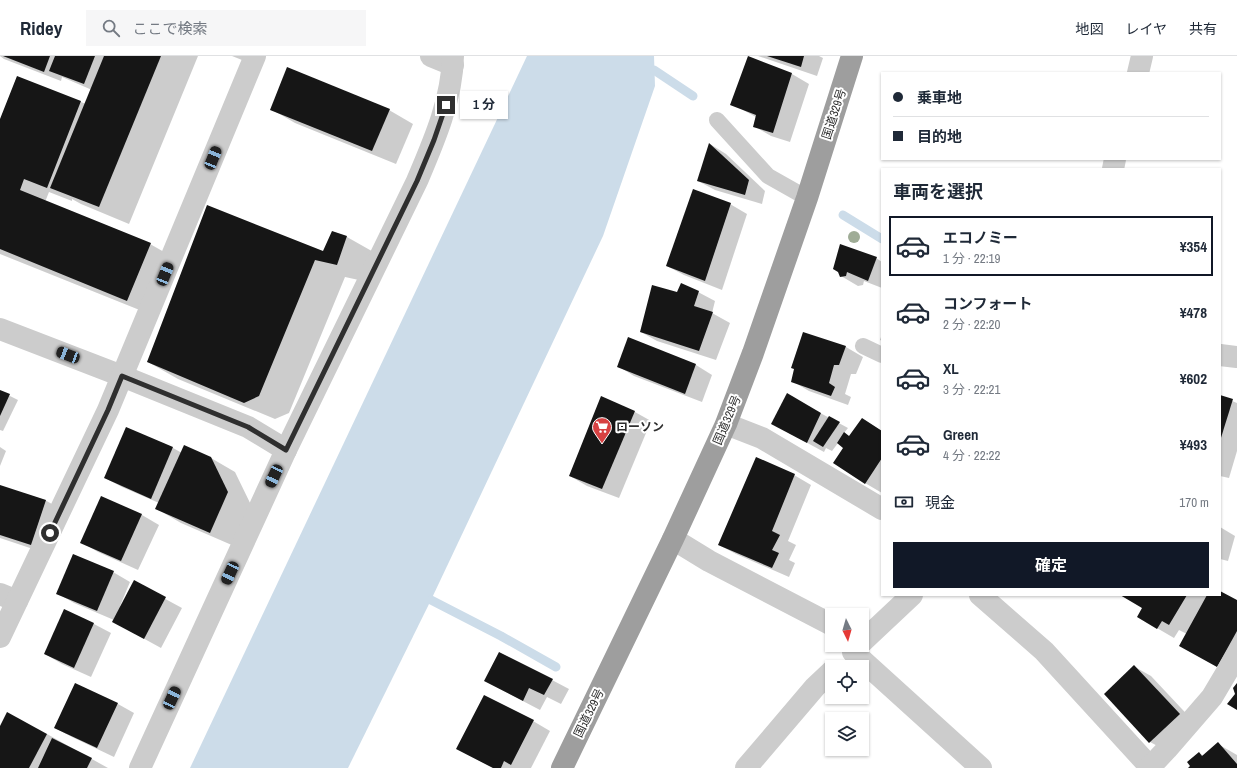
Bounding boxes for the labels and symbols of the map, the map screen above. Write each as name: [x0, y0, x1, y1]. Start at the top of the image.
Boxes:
street label: 国道329号: [818, 87, 850, 141]
callout: 1 分: [460, 91, 508, 119]
route end: [437, 96, 455, 114]
car: [203, 145, 223, 171]
car: [155, 261, 175, 287]
car: [55, 345, 81, 365]
street label: 国道329号: [709, 393, 745, 447]
supermarket icon: ローソン: [591, 416, 613, 444]
place label: ローソン: [616, 419, 664, 435]
car: [263, 463, 285, 489]
route start: [41, 524, 59, 542]
car: [219, 560, 241, 586]
north arrow: [825, 608, 869, 652]
car: [161, 685, 183, 711]
street label: 国道329号: [570, 686, 608, 740]

